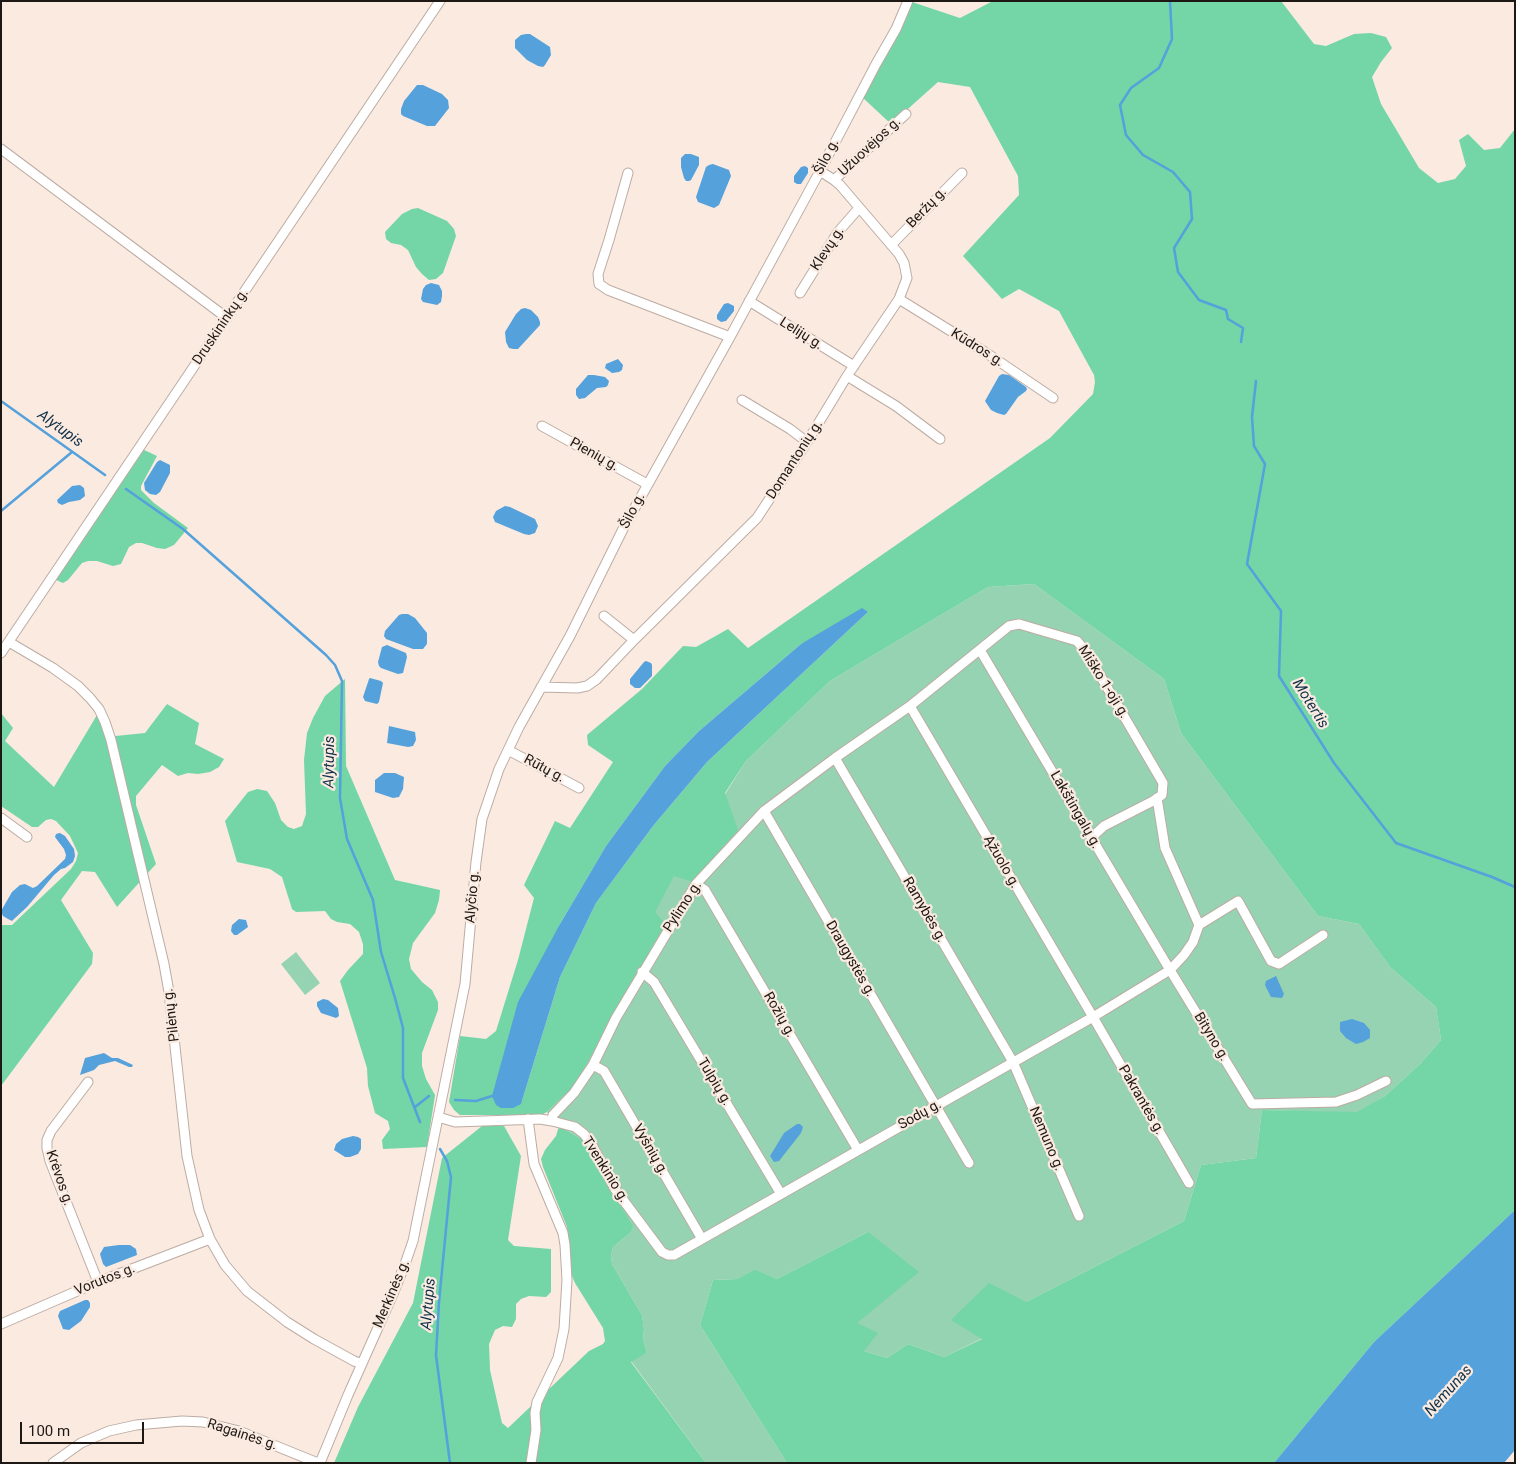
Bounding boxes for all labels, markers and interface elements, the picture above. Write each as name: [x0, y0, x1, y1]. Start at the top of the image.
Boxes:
street label: Užuovėjos g.: [835, 114, 905, 180]
street label: Šilo g.: [811, 136, 843, 178]
street label: Beržų g.: [903, 184, 951, 232]
street label: Klevų g.: [808, 224, 848, 274]
street label: Druskininkų g.: [189, 286, 253, 368]
street label: Lelijų g.: [776, 314, 826, 354]
street label: Kūdros g.: [947, 325, 1007, 371]
water label: Alytupis: [34, 406, 86, 452]
street label: Domantonių g.: [763, 417, 827, 503]
street label: Pienių g.: [567, 435, 621, 475]
street label: Šilo g.: [617, 490, 649, 532]
street label: Miško 1-oji g.: [1074, 642, 1132, 722]
water label: Motertis: [1288, 676, 1332, 732]
water label: Alytupis: [321, 736, 339, 788]
street label: Rūtų g.: [521, 751, 567, 787]
street label: Lakštingalų g.: [1046, 768, 1104, 852]
street label: Ąžuolo g.: [979, 833, 1023, 891]
street label: Alyčio g.: [462, 870, 484, 924]
street label: Ramybės g.: [899, 874, 949, 946]
street label: Pylimo g.: [660, 878, 706, 936]
street label: Draugystės g.: [821, 918, 879, 1000]
street label: Pilėnų g.: [160, 987, 184, 1043]
street label: Rožių g.: [759, 989, 799, 1041]
street label: Bityno g.: [1190, 1009, 1232, 1065]
street label: Tulpių g.: [693, 1055, 735, 1109]
street label: Pakrantės g.: [1114, 1062, 1168, 1138]
street label: Sodų g.: [895, 1096, 945, 1134]
street label: Nemuno g.: [1025, 1104, 1067, 1174]
street label: Vyšnių g.: [629, 1121, 671, 1179]
street label: Tvenkinio g.: [578, 1134, 632, 1206]
street label: Krėvos g.: [42, 1148, 76, 1208]
street label: Merkinės g.: [370, 1257, 414, 1331]
street label: Vorutos g.: [72, 1260, 138, 1300]
water label: Alytupis: [418, 1277, 440, 1331]
water label: Nemunas: [1421, 1362, 1477, 1420]
scale bar: [22, 1412, 146, 1444]
street label: Ragainės g.: [205, 1416, 279, 1454]
text: 100 m: [28, 1422, 70, 1440]

